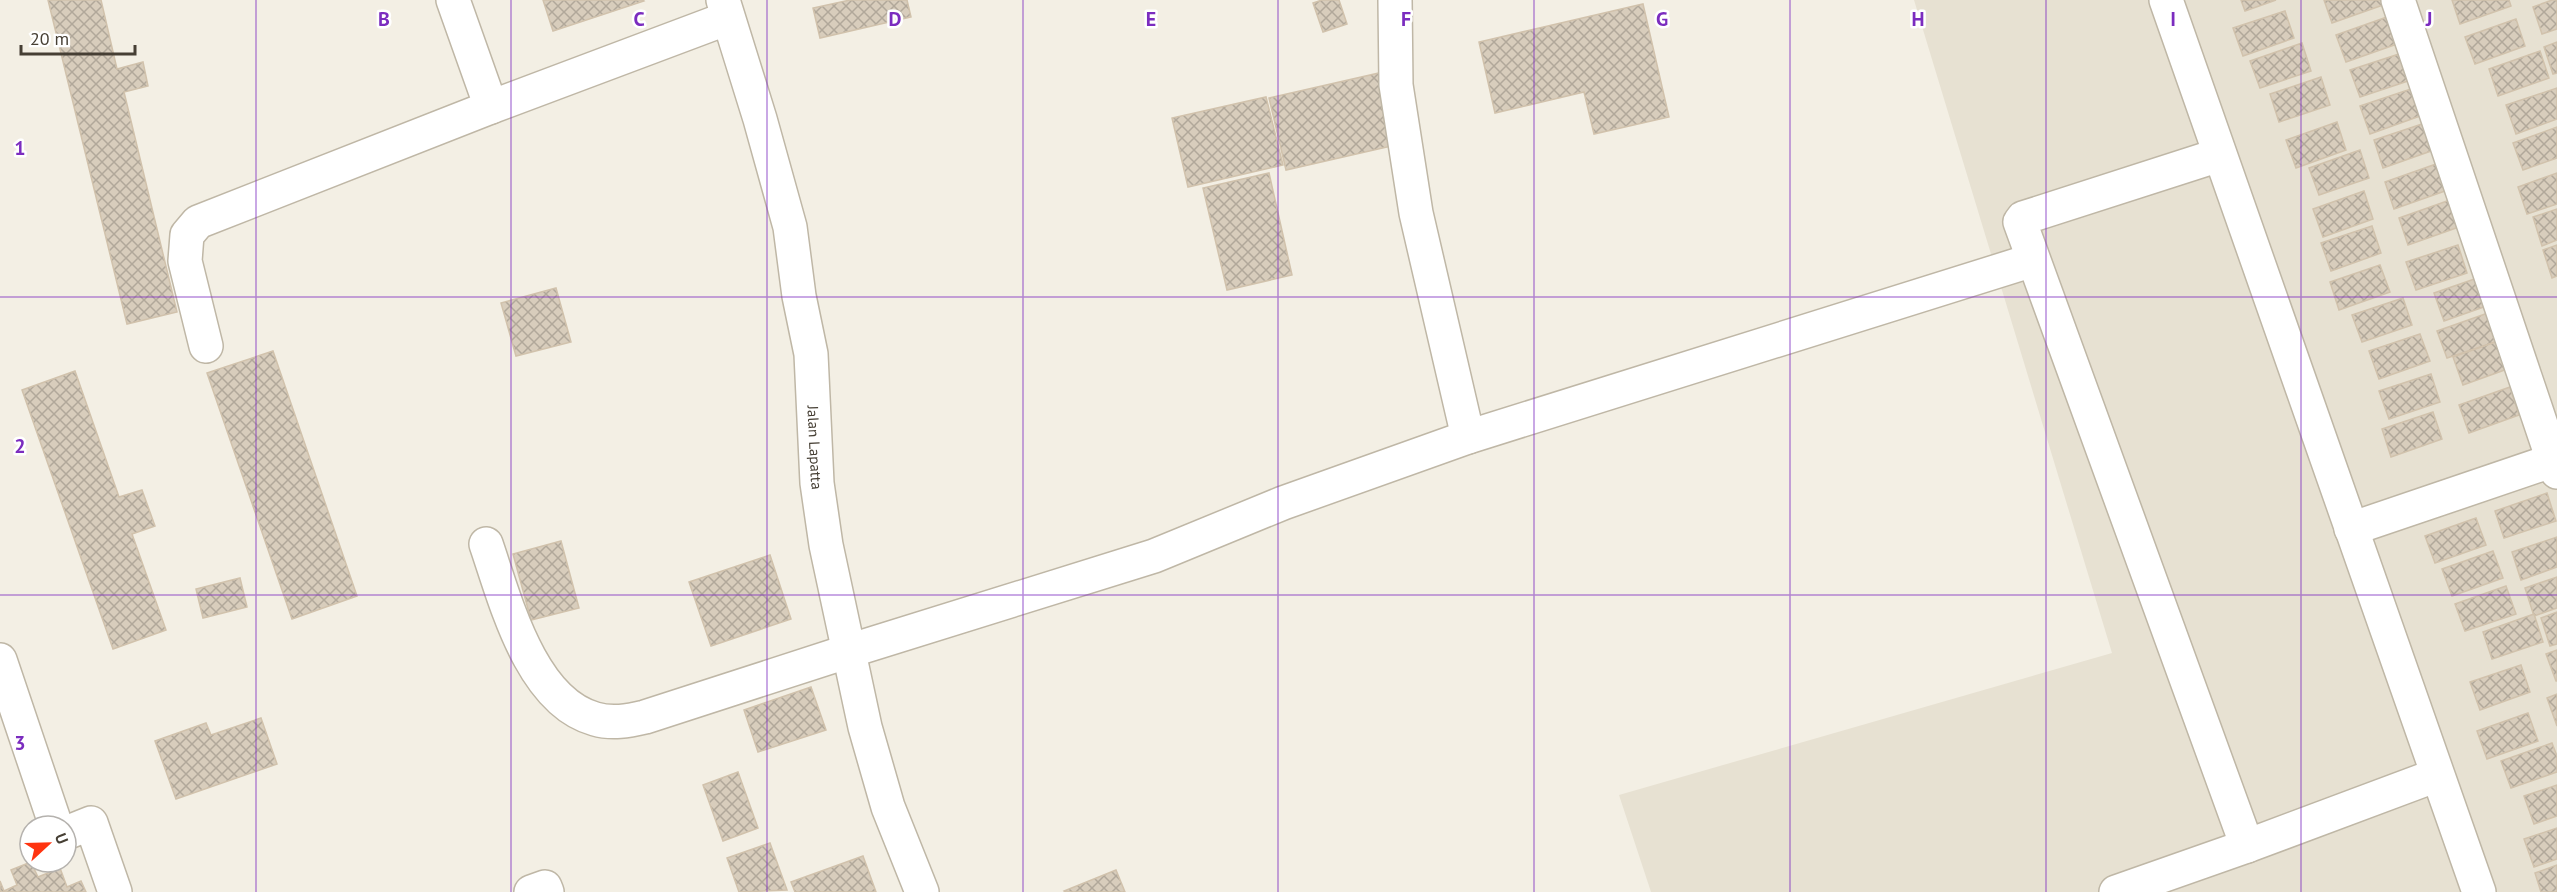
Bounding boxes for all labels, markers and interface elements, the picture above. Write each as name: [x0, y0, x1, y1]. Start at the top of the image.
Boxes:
text: B: [378, 6, 390, 32]
text: C: [633, 6, 645, 32]
text: D: [889, 6, 902, 32]
text: E: [1146, 6, 1156, 32]
text: F: [1401, 6, 1411, 32]
text: G: [1656, 6, 1668, 32]
text: H: [1911, 6, 1925, 32]
text: I: [2170, 6, 2176, 32]
text: J: [2425, 6, 2432, 32]
scale bar: [21, 18, 135, 56]
text: 20 m: [30, 27, 69, 50]
text: 1: [14, 135, 26, 161]
street label: Jalan Lapatta: [804, 404, 827, 491]
text: 2: [14, 433, 26, 459]
text: 3: [14, 730, 26, 756]
north arrow: [18, 814, 78, 874]
text: U: [51, 830, 73, 847]

